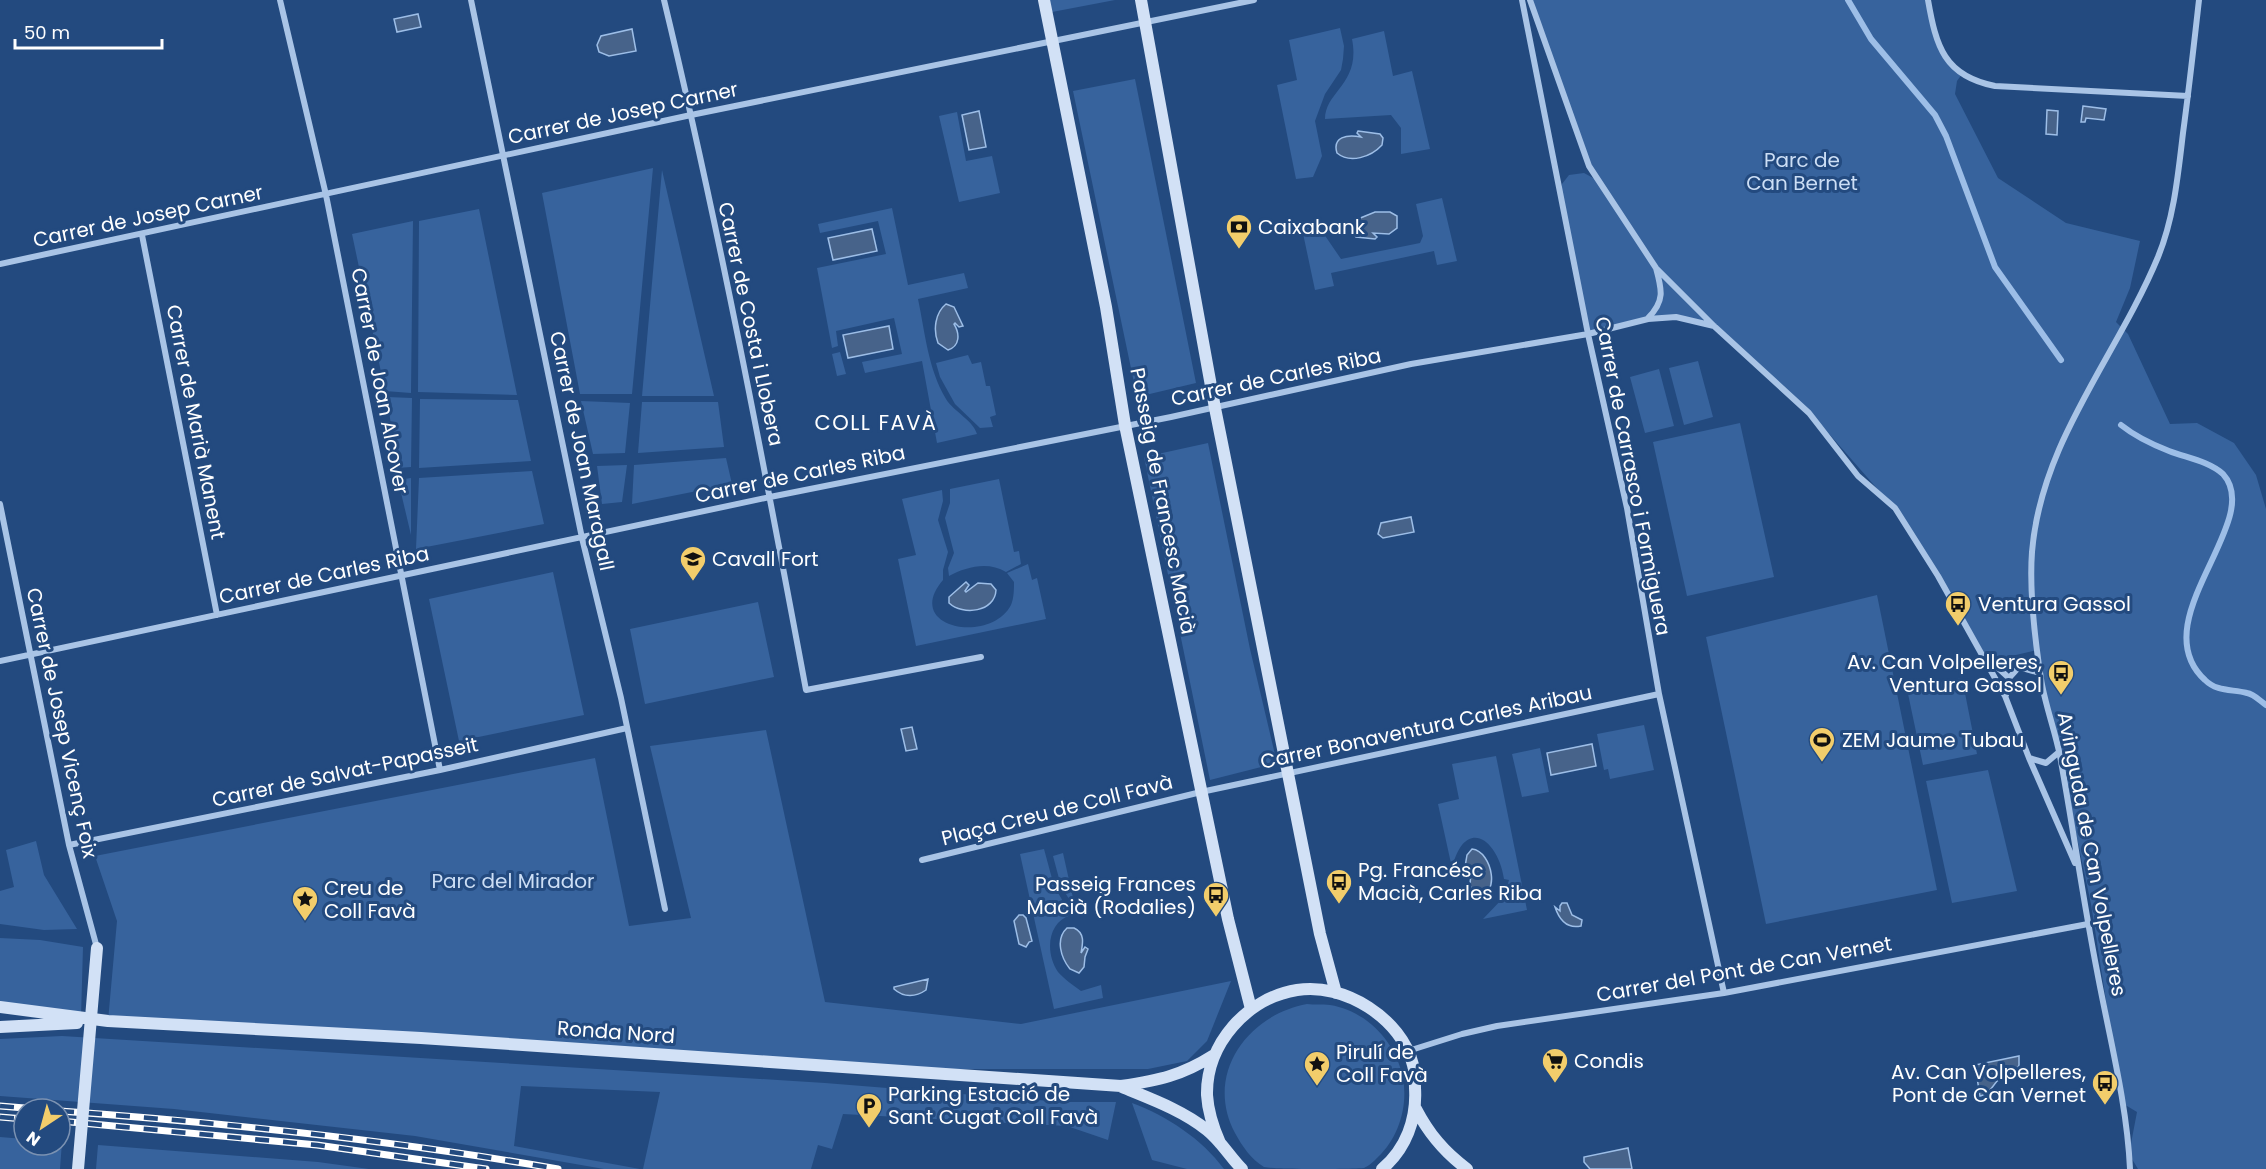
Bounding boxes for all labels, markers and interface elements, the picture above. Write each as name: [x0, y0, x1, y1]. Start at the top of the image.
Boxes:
scale bar: [15, 12, 162, 50]
text: 50 m: [24, 20, 70, 45]
street label: Carrer de Josep Carner: [505, 75, 741, 151]
park label: Parc de Can Bernet: [1746, 146, 1858, 197]
street label: Carrer de Josep Carner: [30, 178, 266, 254]
street label: Carrer de Costa i Llobera: [711, 199, 791, 449]
bank icon: Caixabank: [1224, 212, 1254, 250]
place label: Caixabank: [1258, 213, 1366, 241]
street label: Carrer de Joan Alcover: [344, 266, 416, 496]
street label: Carrer de Marià Manent: [160, 302, 232, 542]
street label: Carrer de Carrasco i Formiguera: [1588, 314, 1678, 638]
street label: Carrer de Joan Maragall: [543, 329, 621, 573]
street label: Carrer de Carles Riba: [1168, 341, 1384, 413]
street label: Passeig de Francesc Macià: [1123, 365, 1203, 637]
district label: COLL FAVÀ: [814, 408, 938, 437]
street label: Carrer de Carles Riba: [692, 438, 908, 510]
street label: Carrer de Carles Riba: [216, 539, 432, 611]
school or university icon: Cavall Fort: [678, 544, 708, 582]
place label: Cavall Fort: [712, 545, 819, 573]
street label: Carrer de Josep Vicenç Foix: [20, 585, 104, 861]
bus stop icon: Ventura Gassol: [1943, 589, 1973, 627]
place label: Ventura Gassol: [1978, 590, 2131, 618]
place label: Av. Can Volpelleres, Ventura Gassol: [1847, 648, 2042, 699]
bus stop icon: Av. Can Volpelleres, Ventura Gassol: [2046, 658, 2076, 696]
street label: Carrer Bonaventura Carles Aribau: [1258, 678, 1594, 776]
street label: Avinguda de Can Volpelleres: [2051, 709, 2133, 999]
sports icon: ZEM Jaume Tubau: [1807, 725, 1837, 763]
place label: ZEM Jaume Tubau: [1842, 726, 2024, 754]
street label: Carrer de Salvat-Papasseit: [209, 730, 481, 814]
street label: Plaça Creu de Coll Favà: [938, 768, 1176, 852]
place label: Pg. Francésc Macià, Carles Riba: [1358, 856, 1542, 907]
park label: Parc del Mirador: [431, 867, 595, 895]
bus stop icon: Pg. Francésc Macià, Carles Riba: [1324, 867, 1354, 905]
place label: Passeig Frances Macià (Rodalies): [1027, 870, 1196, 921]
place label: Creu de Coll Favà: [324, 874, 416, 925]
bus stop icon: Passeig Frances Macià (Rodalies): [1201, 880, 1231, 918]
place icon: Creu de Coll Favà: [290, 884, 320, 922]
street label: Carrer del Pont de Can Vernet: [1594, 929, 1894, 1009]
street label: Ronda Nord: [556, 1014, 676, 1050]
place label: Pirulí de Coll Favà: [1336, 1038, 1428, 1089]
supermarket icon: Condis: [1540, 1046, 1570, 1084]
place label: Condis: [1574, 1047, 1644, 1075]
place icon: Pirulí de Coll Favà: [1302, 1049, 1332, 1087]
place label: Av. Can Volpelleres, Pont de Can Vernet: [1891, 1058, 2086, 1109]
bus stop icon: Av. Can Volpelleres, Pont de Can Vernet: [2090, 1068, 2120, 1106]
place label: Parking Estació de Sant Cugat Coll Favà: [888, 1080, 1098, 1131]
parking icon: Parking Estació de Sant Cugat Coll Favà: [854, 1091, 884, 1129]
north arrow: [12, 1097, 72, 1157]
text: N: [22, 1126, 45, 1152]

